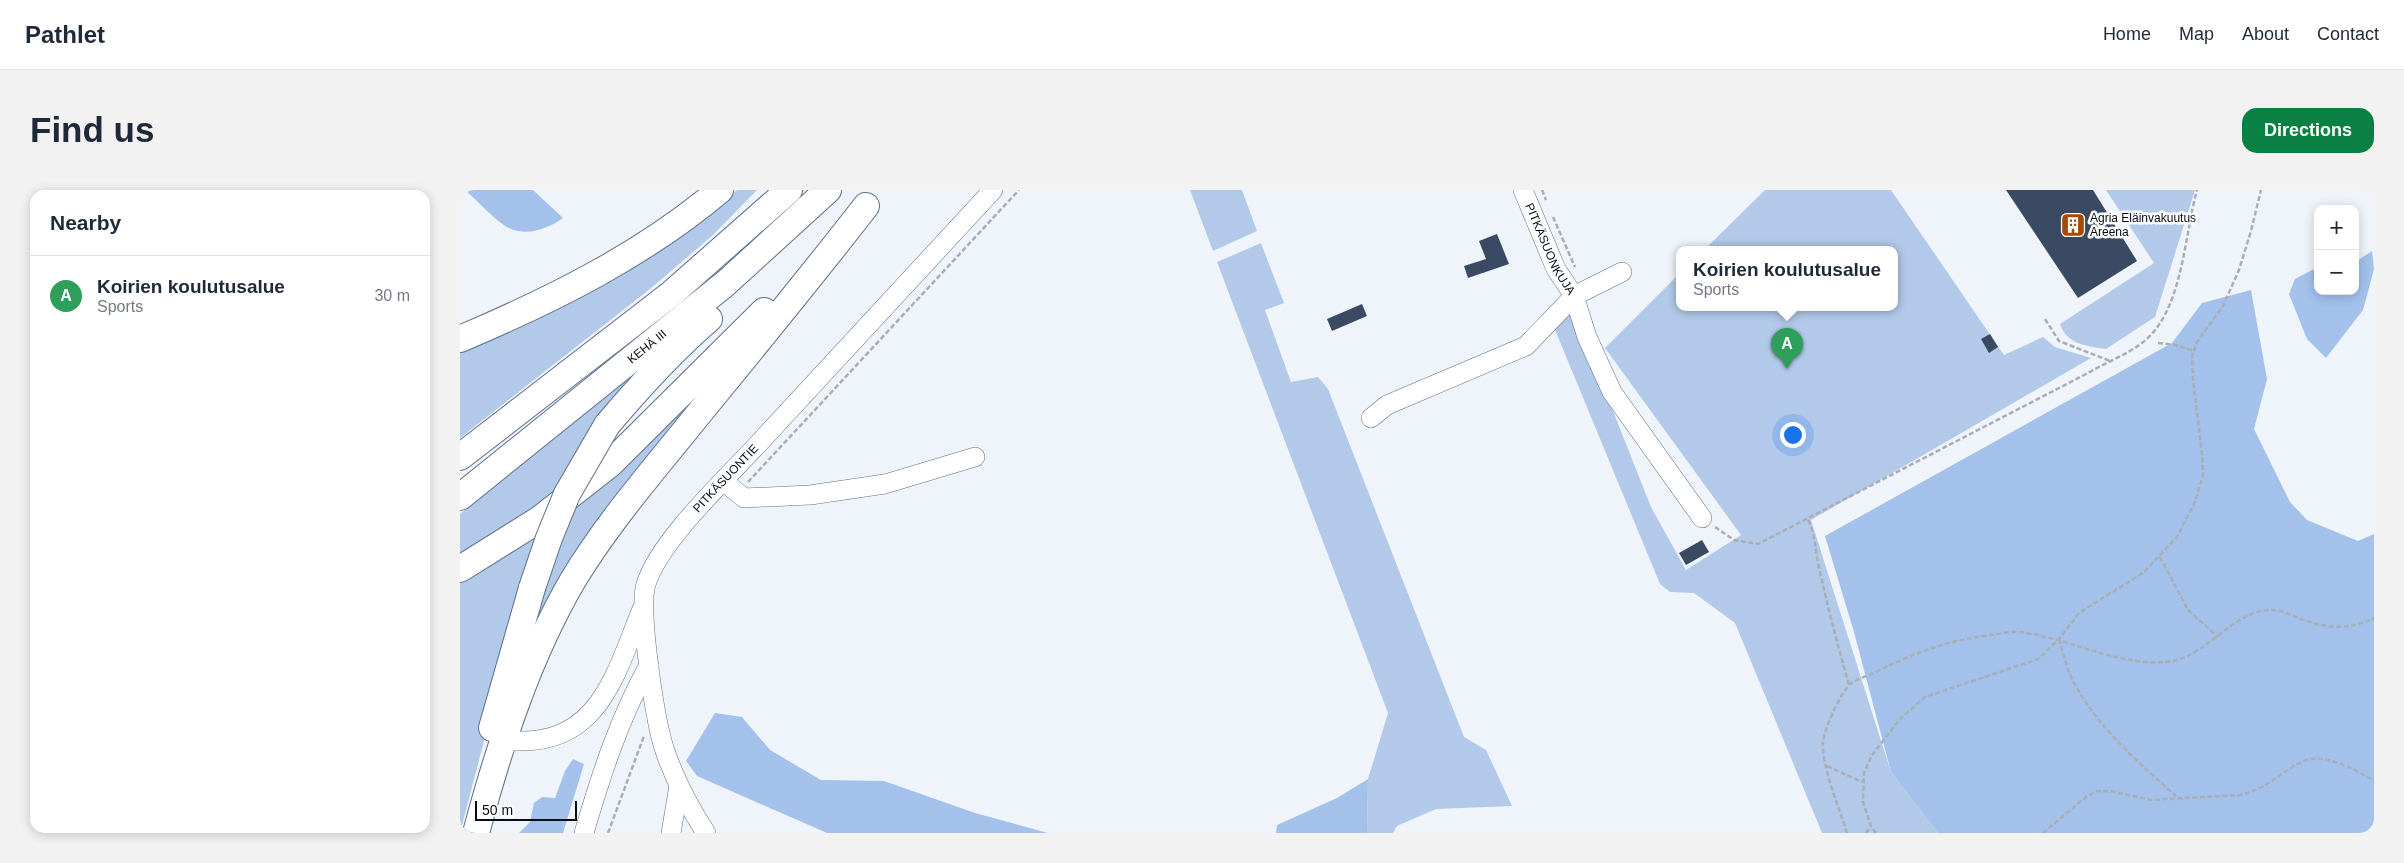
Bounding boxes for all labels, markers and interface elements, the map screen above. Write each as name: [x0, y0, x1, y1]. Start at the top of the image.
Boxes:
text: Pathlet: [25, 21, 105, 48]
text: Home: [2103, 24, 2151, 44]
text: Map: [2179, 24, 2214, 44]
text: About: [2242, 24, 2289, 44]
text: Contact: [2317, 24, 2379, 44]
button: Directions: [2242, 108, 2374, 153]
text: Find us: [30, 110, 154, 149]
street label: PITKÄSUONKUJA: [1522, 201, 1578, 297]
map controls: [2314, 205, 2359, 295]
button: +: [2314, 205, 2359, 250]
text: Nearby: [50, 211, 121, 234]
place label: Agria Eläinvakuutus Areena: [2090, 211, 2196, 239]
building icon: Agria Eläinvakuutus Areena: [2060, 212, 2086, 238]
popup: [1676, 246, 1898, 311]
button: −: [2314, 250, 2359, 295]
text: Koirien koulutusalue: [1693, 259, 1881, 280]
text: Koirien koulutusalue: [97, 276, 285, 297]
text: Sports: [1693, 281, 1739, 298]
text: A: [60, 287, 72, 304]
text: 30 m: [374, 287, 410, 304]
text: Sports: [97, 298, 143, 315]
street label: KEHÄ III: [625, 327, 669, 366]
pin: A: [1771, 328, 1803, 369]
your location: [1780, 422, 1806, 448]
street label: PITKÄSUONTIE: [690, 441, 761, 515]
scale bar: [475, 798, 578, 821]
text: 50 m: [482, 802, 513, 818]

